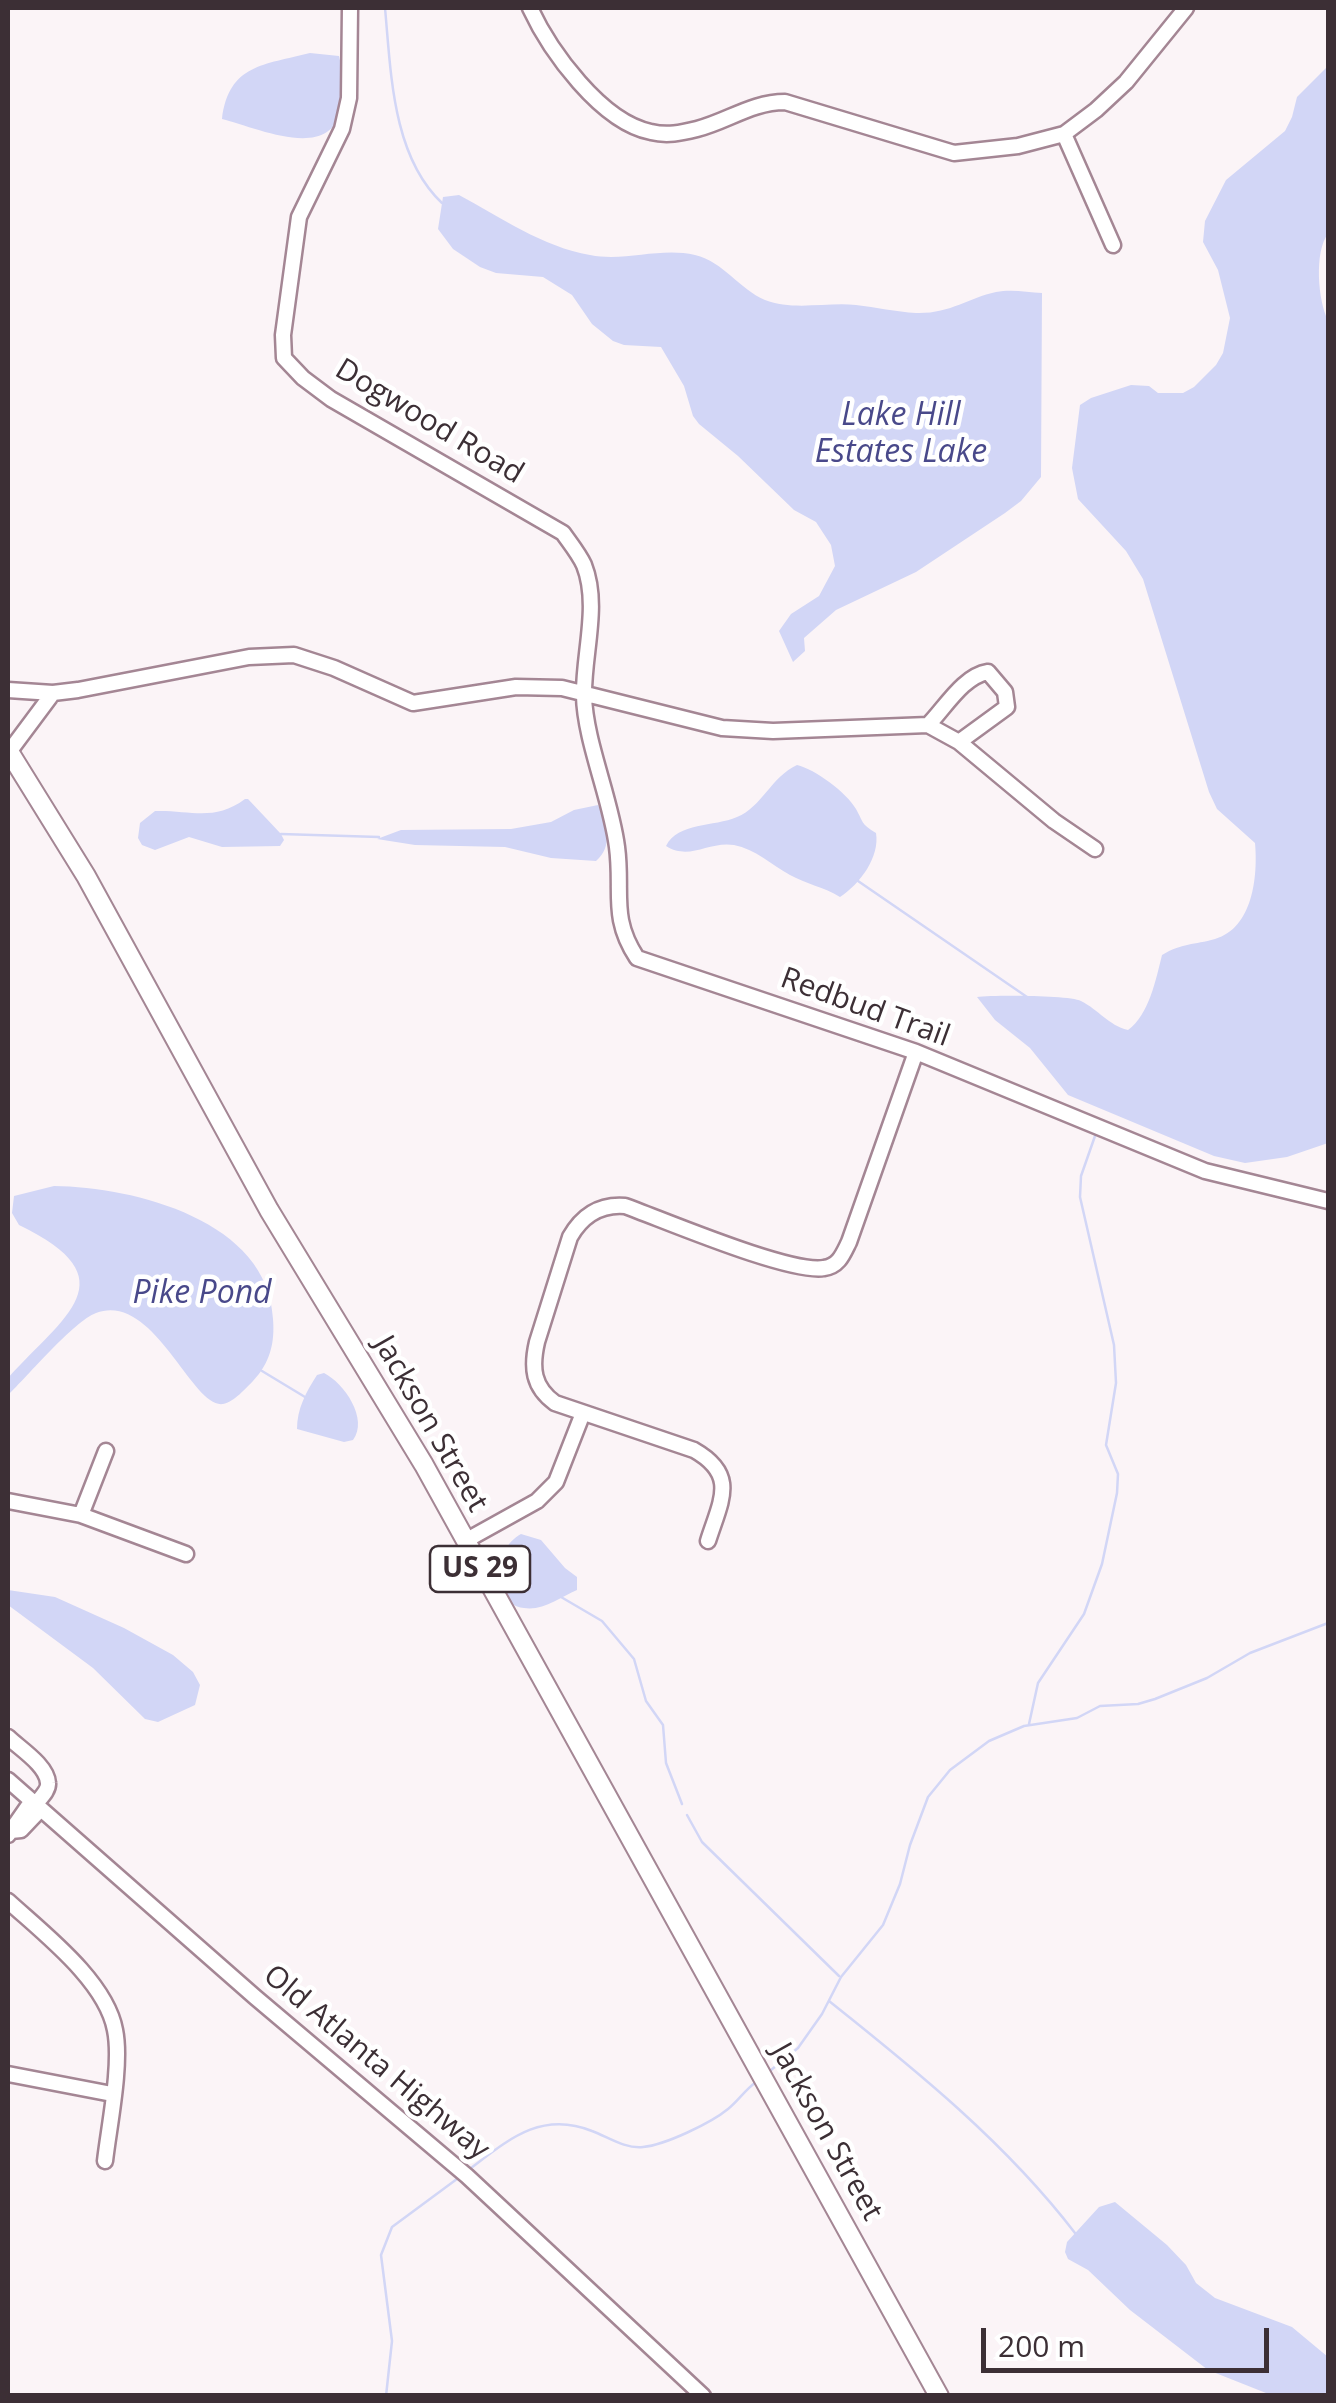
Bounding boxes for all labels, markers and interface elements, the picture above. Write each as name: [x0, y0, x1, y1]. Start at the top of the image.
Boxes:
street label: Dogwood Road: [328, 352, 530, 492]
water label: Lake Hill Estates Lake: [815, 397, 987, 472]
street label: Redbud Trail: [776, 961, 954, 1055]
water label: Pike Pond: [132, 1275, 272, 1313]
street label: Jackson Street: [365, 1330, 495, 1518]
road number: US 29: [430, 1546, 530, 1592]
street label: Old Atlanta Highway: [256, 1958, 496, 2168]
street label: Jackson Street: [762, 2037, 890, 2227]
scale bar: [986, 2308, 1274, 2370]
text: 200 m: [998, 2325, 1085, 2366]

